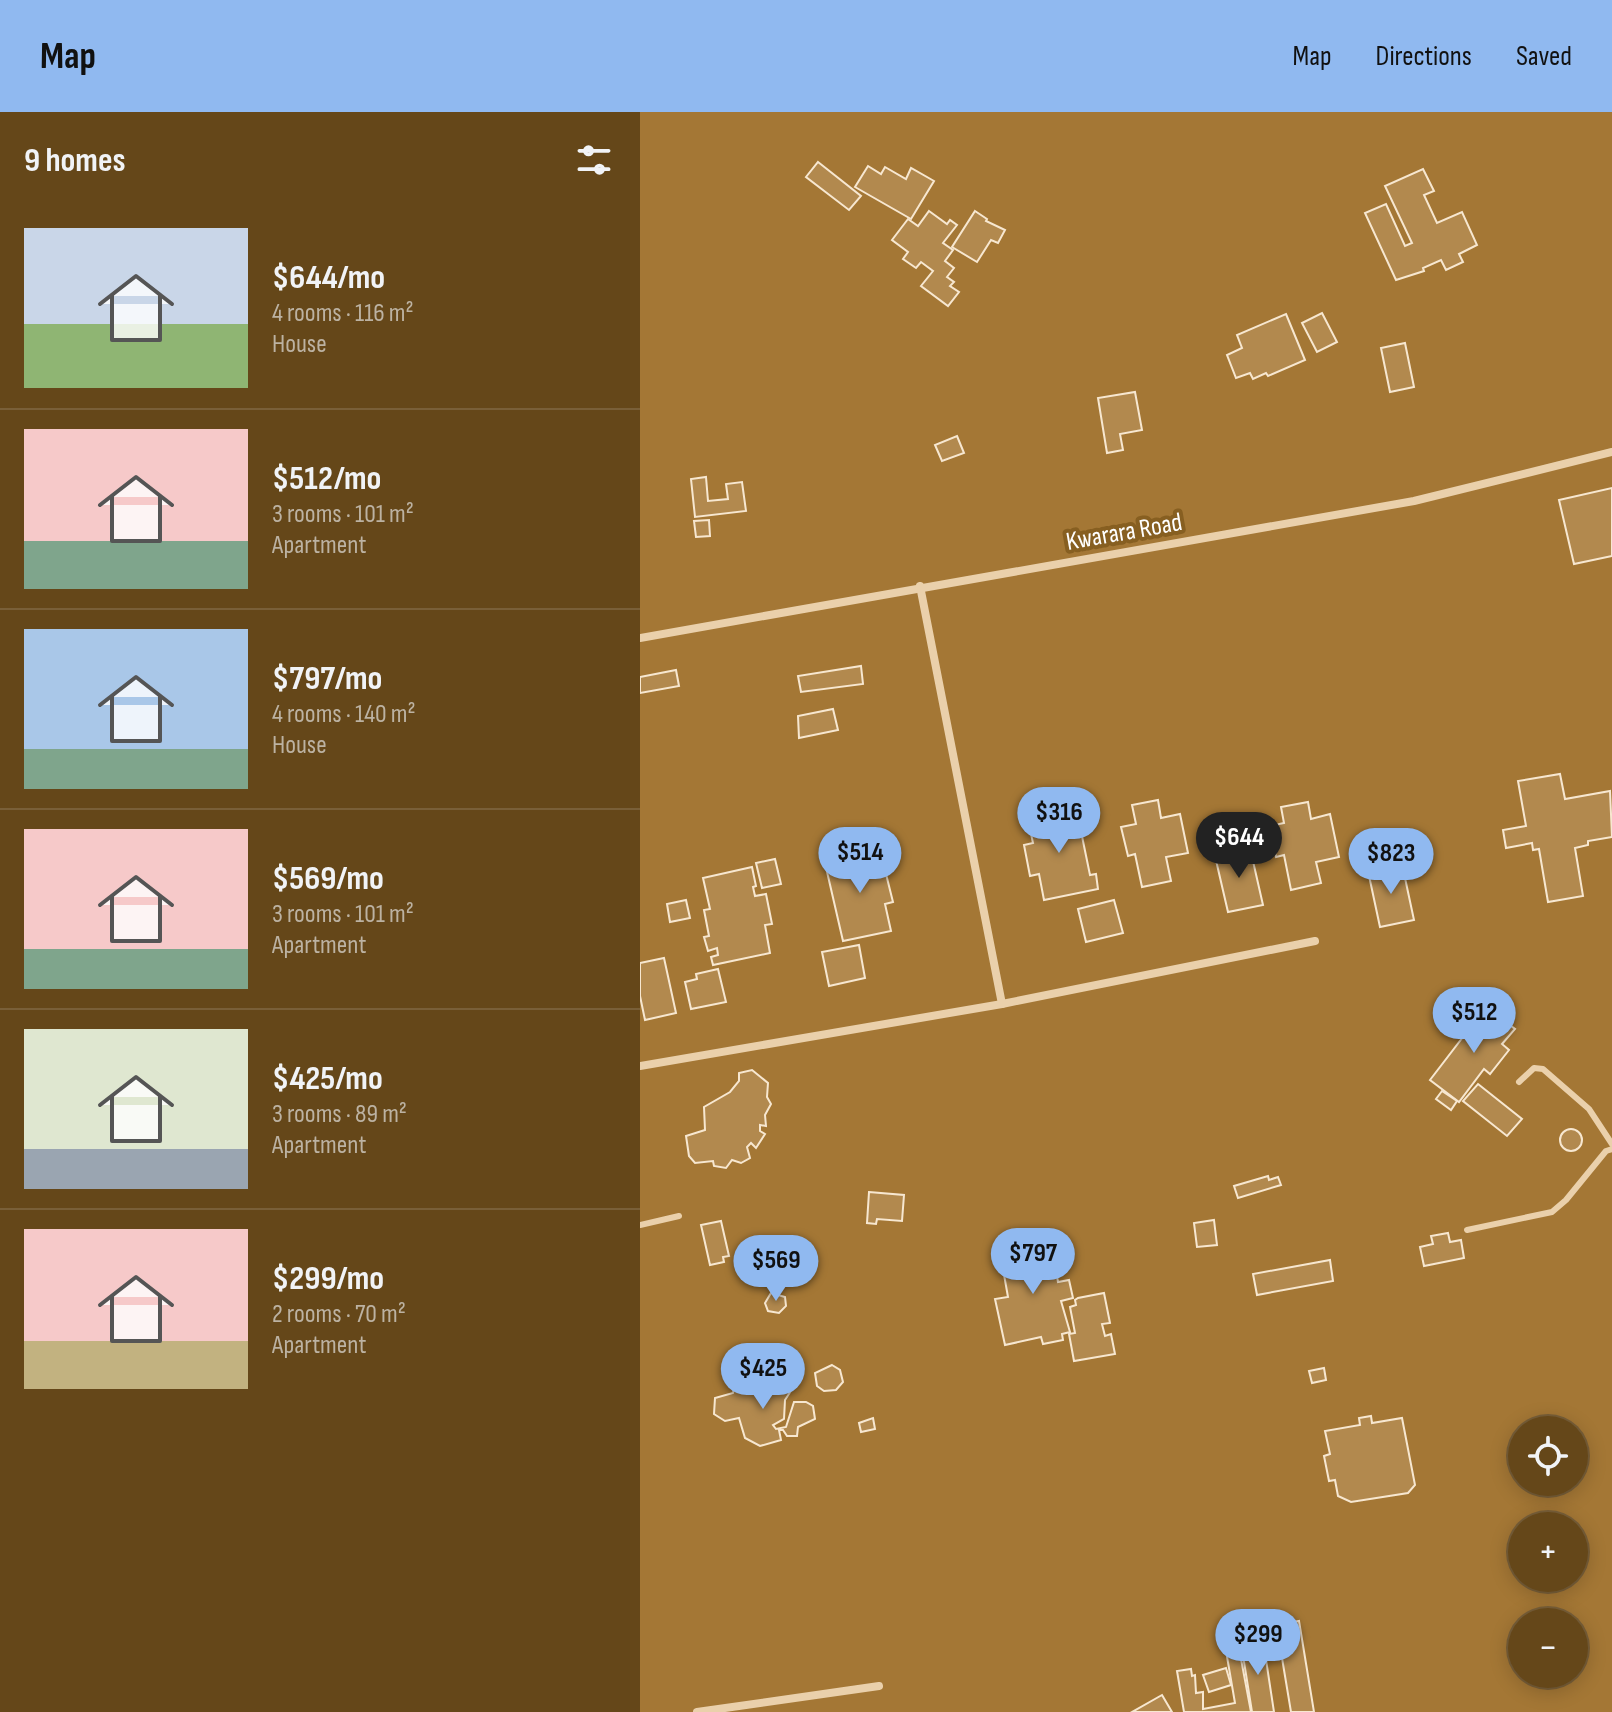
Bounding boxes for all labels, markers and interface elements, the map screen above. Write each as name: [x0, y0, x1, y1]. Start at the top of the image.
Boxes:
text: Map: [40, 34, 96, 79]
text: Map: [1293, 40, 1332, 73]
text: Directions: [1376, 40, 1472, 73]
text: Saved: [1516, 40, 1572, 73]
icon: filters: [572, 138, 616, 182]
text: 9 homes: [24, 140, 125, 181]
text: $644/mo: [272, 257, 385, 298]
icon: home: [88, 260, 184, 356]
text: 4 rooms · 116 m²: [272, 298, 414, 329]
text: House: [272, 329, 327, 360]
text: $512/mo: [272, 458, 381, 499]
icon: home: [88, 461, 184, 557]
text: 3 rooms · 101 m²: [272, 499, 414, 530]
street label: Kwarara Road: [1064, 507, 1185, 558]
text: Apartment: [272, 530, 366, 561]
text: $797/mo: [272, 658, 382, 699]
icon: home: [88, 661, 184, 757]
text: 4 rooms · 140 m²: [272, 699, 416, 730]
text: House: [272, 730, 327, 761]
pin: $316: [1012, 787, 1106, 855]
text: $316: [1035, 797, 1083, 828]
pin: $644: [1192, 812, 1286, 880]
text: $644: [1214, 822, 1264, 853]
pin: $514: [813, 827, 907, 895]
pin: $823: [1344, 828, 1438, 896]
text: $514: [836, 837, 884, 868]
text: $823: [1367, 838, 1415, 869]
text: $569/mo: [272, 858, 384, 899]
icon: home: [88, 861, 184, 957]
text: 3 rooms · 101 m²: [272, 899, 414, 930]
text: Apartment: [272, 930, 366, 961]
pin: $512: [1427, 987, 1521, 1055]
text: $512: [1451, 997, 1497, 1028]
text: $425/mo: [272, 1058, 383, 1099]
icon: home: [88, 1061, 184, 1157]
text: 3 rooms · 89 m²: [272, 1099, 407, 1130]
text: Apartment: [272, 1130, 366, 1161]
pin: $797: [986, 1228, 1080, 1296]
pin: $569: [729, 1235, 823, 1303]
text: $797: [1009, 1238, 1057, 1269]
text: $569: [751, 1245, 801, 1276]
text: $299/mo: [272, 1258, 384, 1299]
icon: home: [88, 1261, 184, 1357]
text: 2 rooms · 70 m²: [272, 1299, 406, 1330]
text: Apartment: [272, 1330, 366, 1361]
pin: $425: [716, 1343, 810, 1411]
text: $425: [739, 1353, 787, 1384]
map controls: [1508, 1416, 1588, 1688]
button: locate: [1508, 1416, 1588, 1496]
button: +: [1508, 1512, 1588, 1592]
button: −: [1508, 1608, 1588, 1688]
pin: $299: [1211, 1609, 1305, 1677]
text: $299: [1233, 1619, 1283, 1650]

